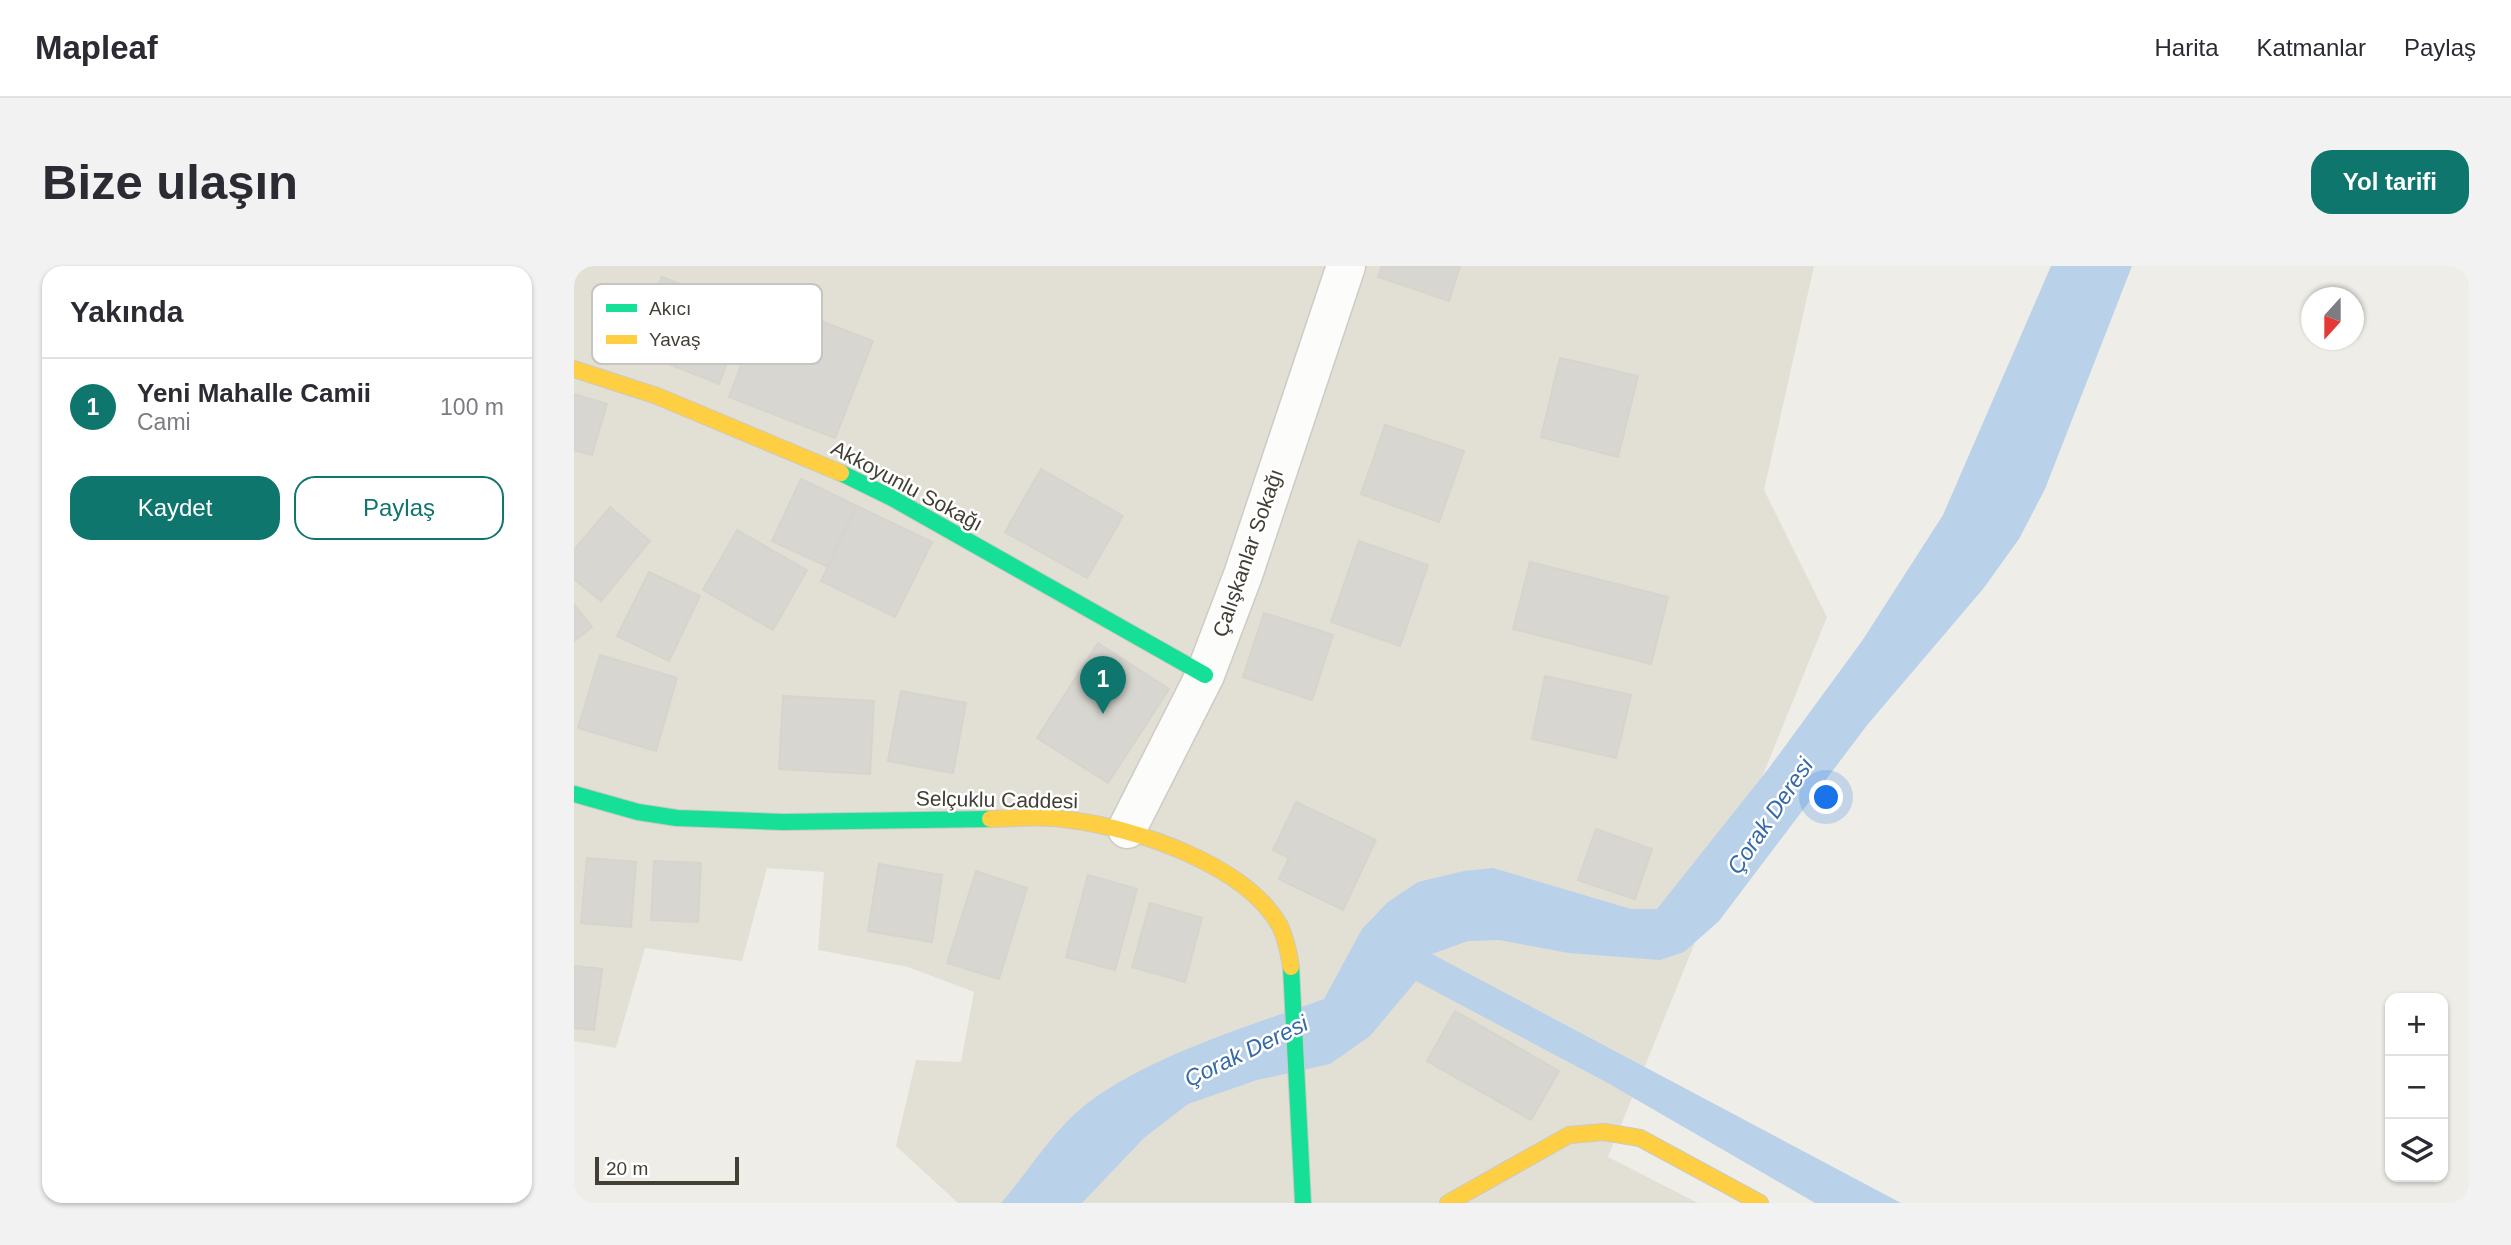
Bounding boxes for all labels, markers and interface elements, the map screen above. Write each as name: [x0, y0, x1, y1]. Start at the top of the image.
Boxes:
text: Mapleaf: [35, 29, 158, 66]
text: Harita: [2155, 34, 2219, 61]
text: Katmanlar: [2257, 34, 2366, 61]
text: Paylaş: [2404, 34, 2476, 61]
button: Yol tarifi: [2311, 150, 2469, 214]
text: Bize ulaşın: [42, 155, 298, 209]
legend: [592, 284, 822, 364]
north arrow: [2301, 287, 2364, 350]
text: Yakında: [70, 295, 183, 328]
text: Akıcı: [649, 298, 691, 319]
text: Yavaş: [649, 329, 700, 350]
text: Yeni Mahalle Camii: [137, 378, 371, 408]
text: 1: [87, 394, 99, 420]
text: 100 m: [440, 394, 504, 420]
text: Cami: [137, 409, 191, 435]
street label: Akkoyunlu Sokağı: [828, 436, 987, 535]
street label: Çalışkanlar Sokağı: [1208, 466, 1287, 640]
button: Kaydet: [70, 476, 280, 540]
button: Paylaş: [294, 476, 504, 540]
pin: 1: [1080, 656, 1126, 714]
water label: Çorak Deresi: [1722, 752, 1819, 879]
your location: [1809, 780, 1843, 814]
street label: Selçuklu Caddesi: [916, 787, 1078, 812]
map controls: [2385, 993, 2448, 1182]
button: +: [2385, 993, 2448, 1056]
water label: Çorak Deresi: [1180, 1010, 1313, 1092]
button: −: [2385, 1056, 2448, 1119]
button: layers: [2385, 1119, 2448, 1182]
scale bar: [595, 1154, 738, 1186]
text: 20 m: [606, 1158, 648, 1179]

